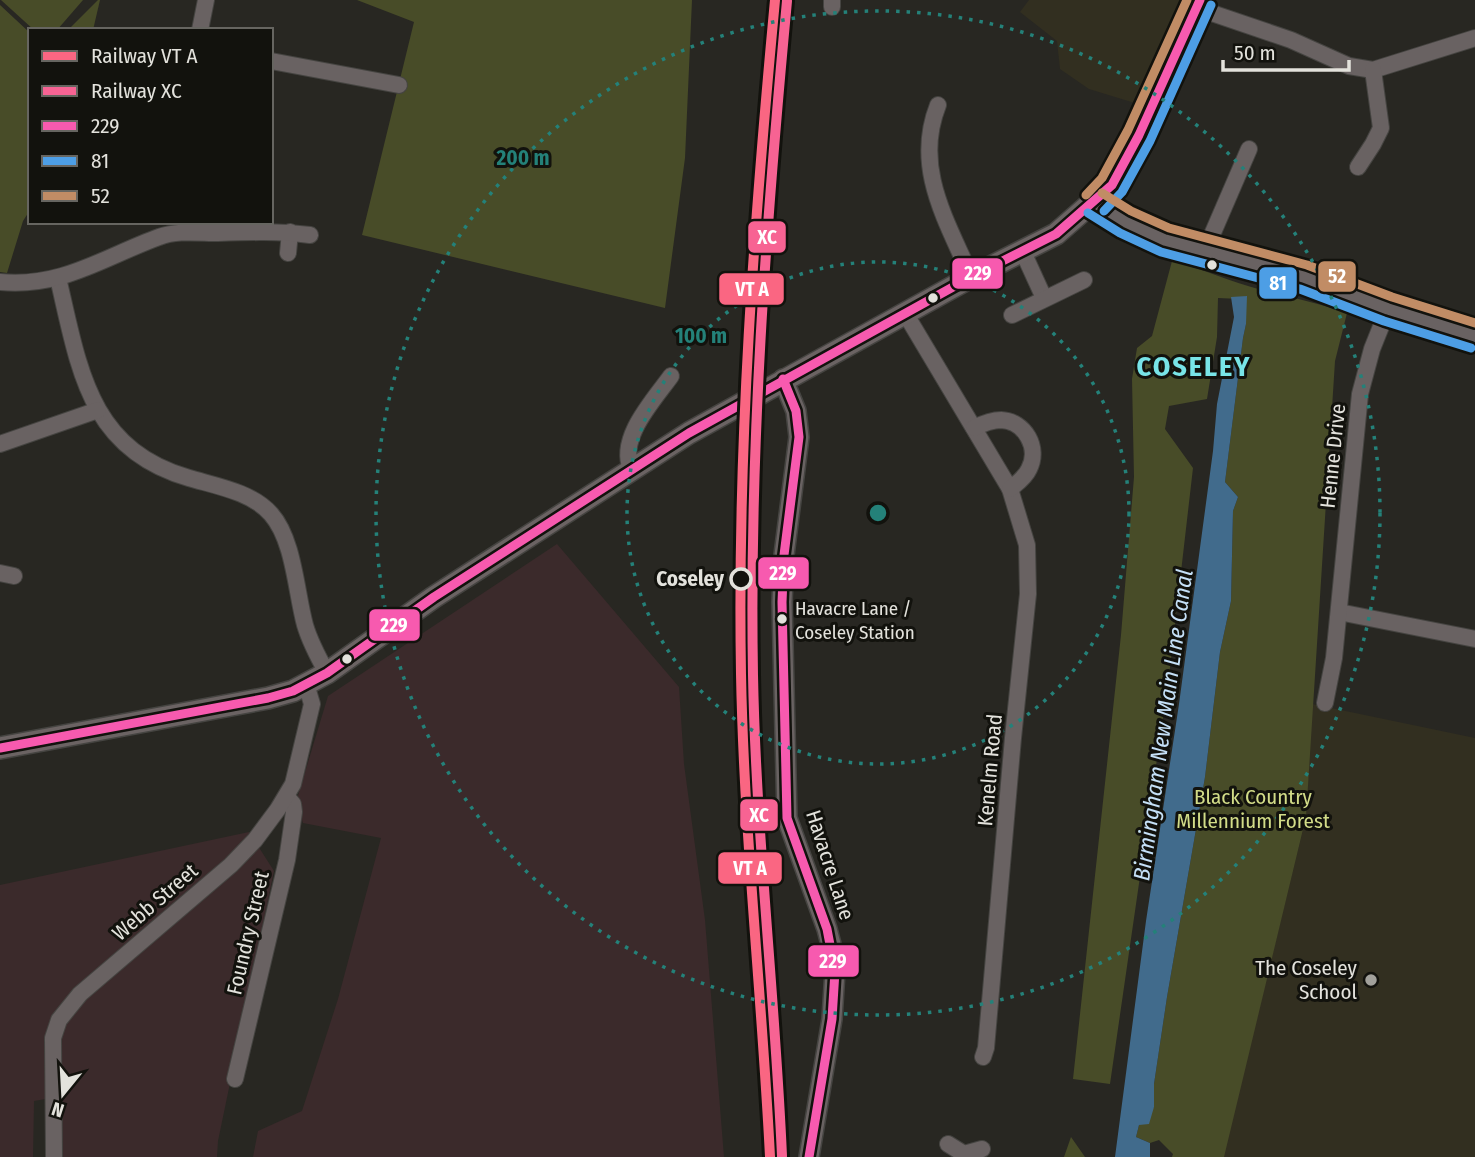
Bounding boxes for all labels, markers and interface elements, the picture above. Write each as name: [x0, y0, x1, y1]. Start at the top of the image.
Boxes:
legend: [28, 28, 273, 224]
scale bar: [1223, 28, 1349, 72]
text: 50 m: [1234, 40, 1276, 66]
text: Railway VT A: [91, 43, 198, 69]
text: Railway XC: [91, 78, 182, 104]
text: 229: [91, 113, 120, 139]
text: 200 m: [495, 145, 550, 171]
text: 81: [91, 148, 109, 174]
text: 52: [91, 183, 110, 209]
line badge: XC: [747, 220, 787, 254]
text: XC: [756, 226, 777, 249]
line badge: 229: [951, 257, 1004, 290]
unlabelled marker: [1205, 258, 1219, 272]
line badge: 52: [1317, 260, 1357, 293]
text: 229: [963, 262, 992, 285]
text: 52: [1328, 265, 1346, 288]
line badge: 81: [1258, 266, 1298, 300]
line badge: VT A: [718, 272, 785, 306]
text: 81: [1269, 272, 1287, 295]
text: VT A: [734, 278, 769, 301]
unlabelled marker: [926, 291, 940, 305]
text: 100 m: [675, 323, 727, 349]
district label: COSELEY: [1137, 350, 1251, 383]
street label: Henne Drive: [1315, 402, 1351, 510]
centre of rings: [866, 501, 890, 525]
line badge: 229: [757, 556, 810, 590]
text: 229: [768, 562, 797, 585]
place label: Coseley: [656, 566, 725, 592]
marker: Coseley: [730, 568, 752, 590]
water label: Birmingham New Main Line Canal: [1127, 568, 1199, 882]
place label: Havacre Lane / Coseley Station: [795, 597, 915, 644]
line badge: 229: [368, 608, 421, 642]
marker: Havacre Lane / Coseley Station: [775, 612, 789, 626]
text: 229: [379, 614, 408, 637]
unlabelled marker: [340, 652, 354, 666]
street label: Kenelm Road: [972, 713, 1008, 827]
park label: Black Country Millennium Forest: [1176, 784, 1330, 834]
line badge: XC: [739, 798, 779, 832]
text: XC: [748, 804, 769, 827]
street label: Havacre Lane: [800, 807, 860, 923]
line badge: VT A: [717, 851, 783, 885]
text: VT A: [732, 857, 767, 880]
street label: Webb Street: [107, 858, 203, 946]
street label: Foundry Street: [221, 869, 275, 997]
line badge: 229: [807, 944, 860, 978]
text: 229: [818, 950, 847, 973]
place label: The Coseley School: [1255, 955, 1358, 1005]
marker: The Coseley School: [1363, 972, 1379, 988]
north arrow: [28, 1059, 98, 1129]
text: N: [49, 1097, 67, 1122]

